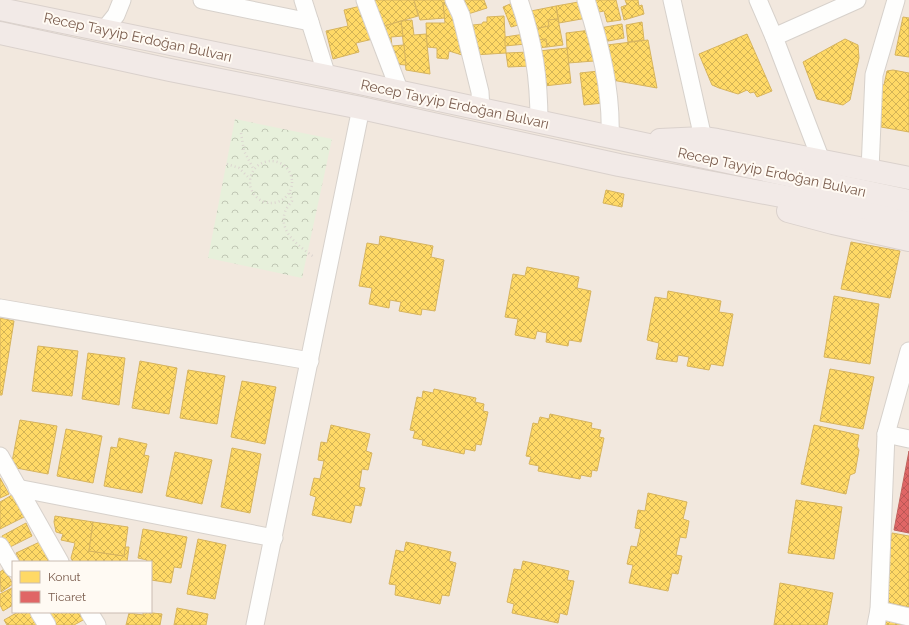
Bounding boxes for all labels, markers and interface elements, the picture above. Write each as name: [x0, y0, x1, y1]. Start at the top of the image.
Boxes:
street label: Recep Tayyip Erdoğan Bulvarı: [42, 9, 234, 65]
street label: Recep Tayyip Erdoğan Bulvarı: [359, 76, 551, 132]
street label: Recep Tayyip Erdoğan Bulvarı: [676, 144, 868, 200]
legend: [12, 561, 152, 613]
text: Konut: [48, 570, 81, 584]
text: Ticaret: [48, 590, 86, 604]

